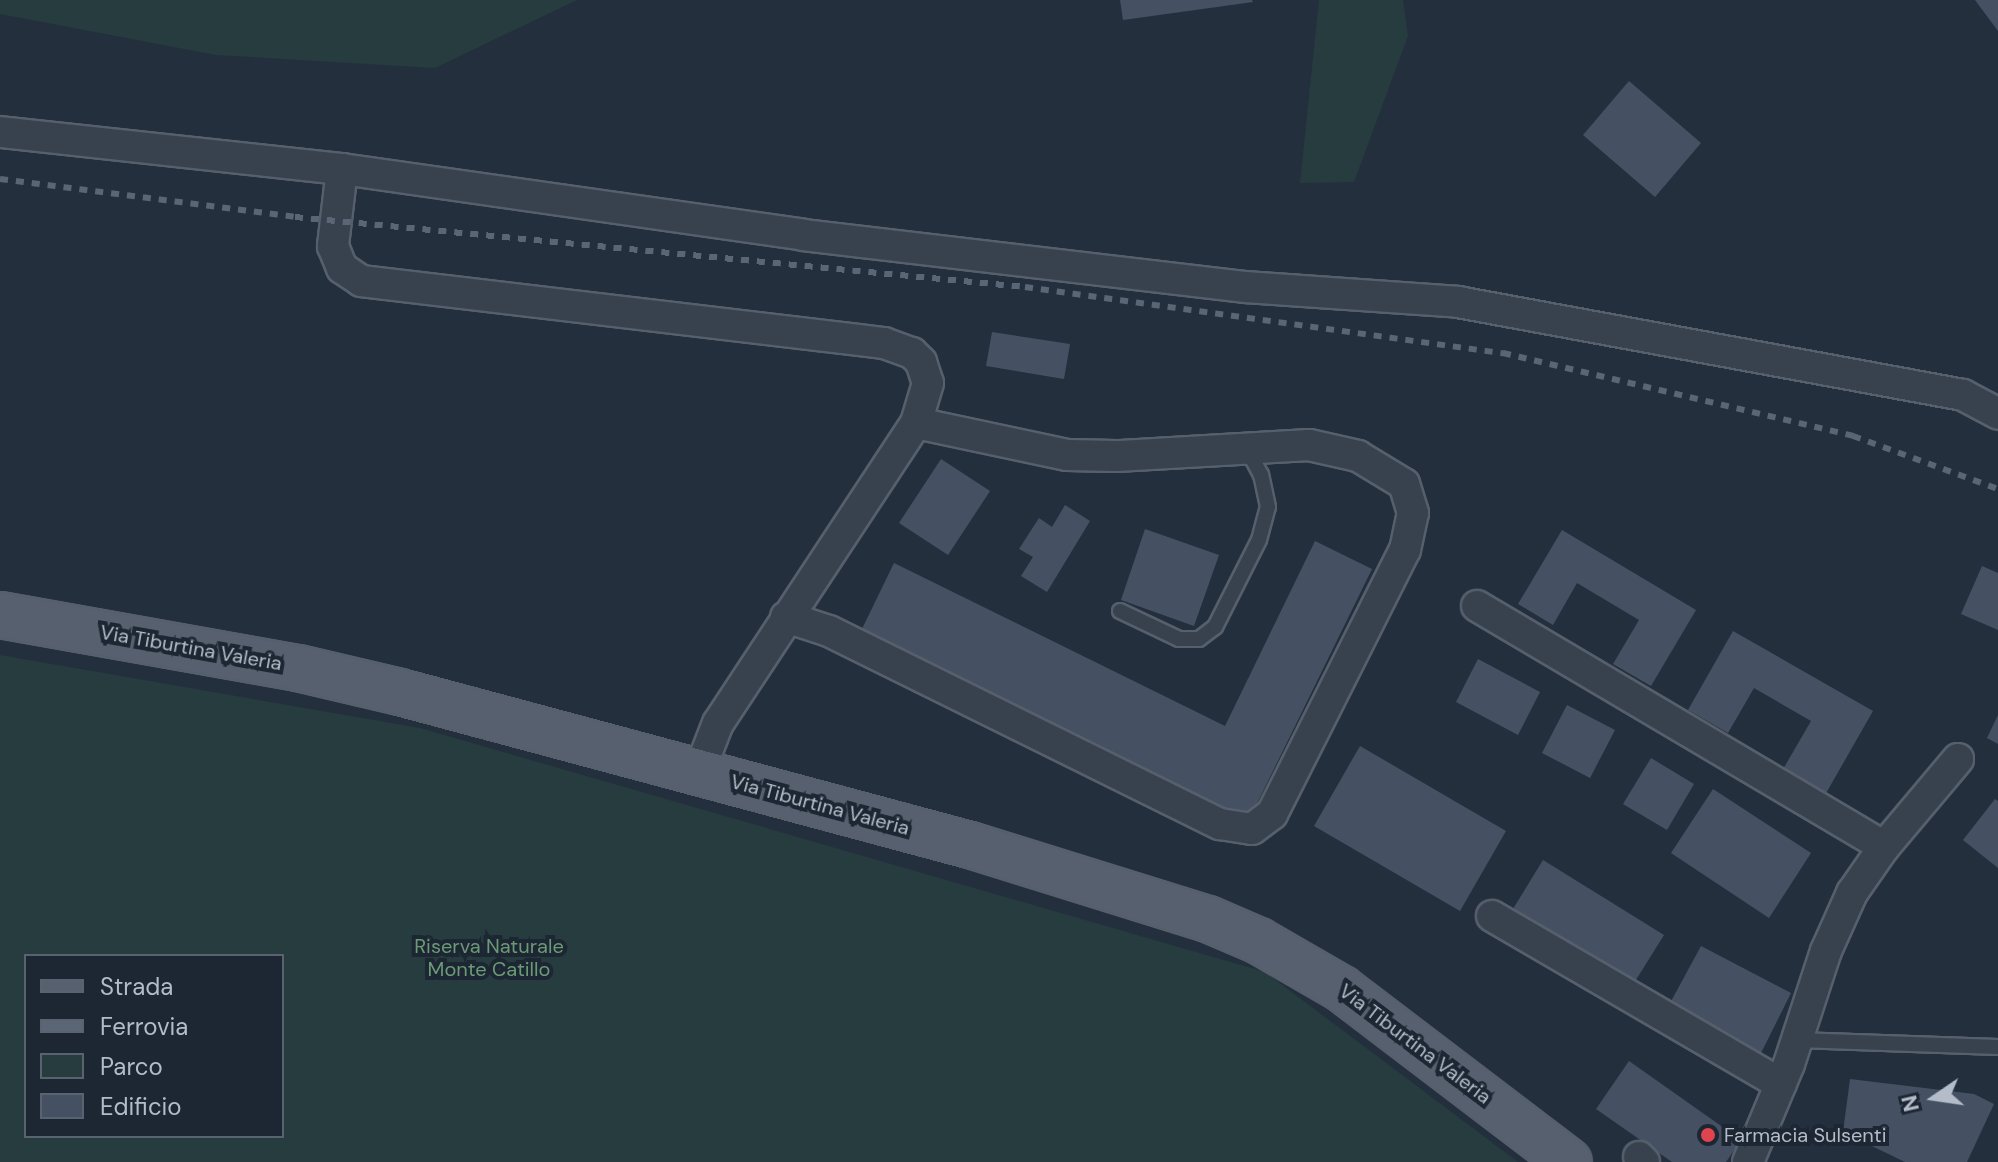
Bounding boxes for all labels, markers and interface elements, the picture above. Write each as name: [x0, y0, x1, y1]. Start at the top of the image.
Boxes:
street label: Via Tiburtina Valeria: [98, 620, 284, 676]
street label: Via Tiburtina Valeria: [728, 770, 912, 840]
park label: Riserva Naturale Monte Catillo: [414, 935, 564, 982]
legend: [24, 954, 284, 1138]
text: Strada: [100, 971, 173, 1002]
street label: Via Tiburtina Valeria: [1334, 979, 1496, 1109]
text: Ferrovia: [100, 1011, 188, 1042]
text: Parco: [100, 1051, 163, 1082]
north arrow: [1894, 1058, 1974, 1138]
text: Edificio: [100, 1091, 182, 1122]
text: N: [1894, 1092, 1926, 1115]
place label: Farmacia Sulsenti: [1724, 1123, 1886, 1147]
marker: Farmacia Sulsenti: [1699, 1126, 1717, 1144]

